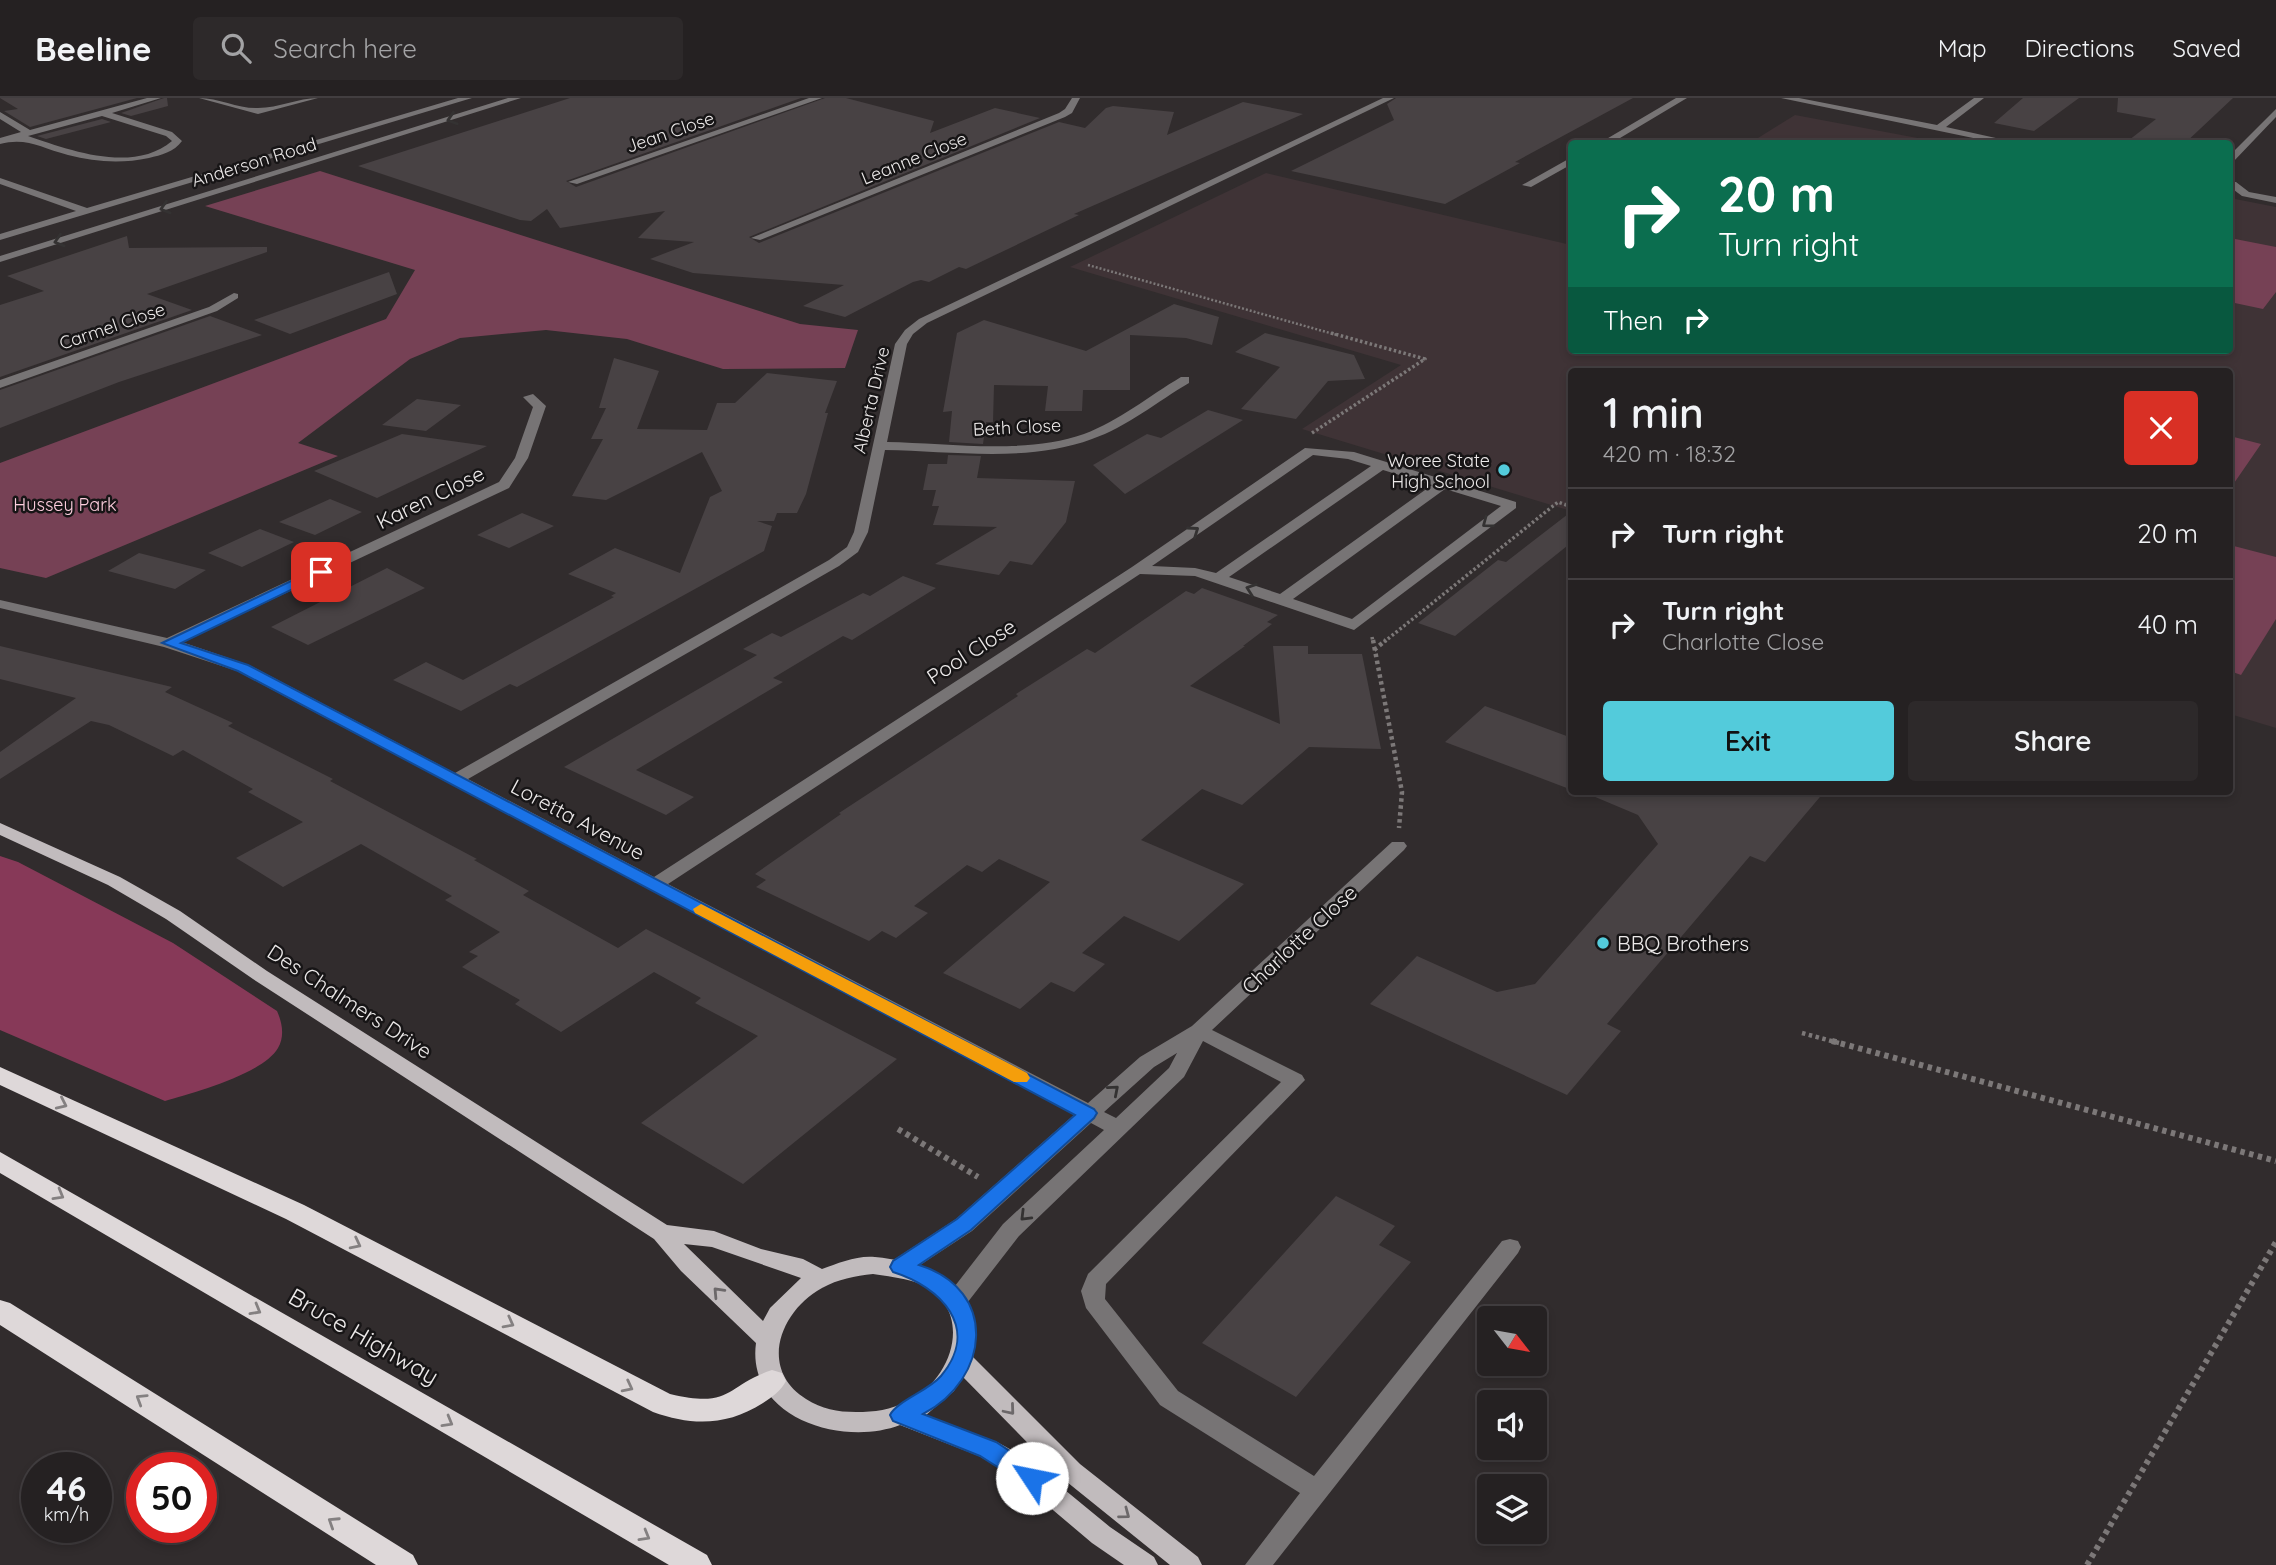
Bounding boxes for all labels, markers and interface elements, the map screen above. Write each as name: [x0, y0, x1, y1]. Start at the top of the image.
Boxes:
search box: [193, 17, 683, 80]
text: Beeline: [35, 28, 151, 69]
icon: search: [217, 29, 255, 67]
text: Search here: [273, 32, 417, 65]
text: Map: [1938, 33, 1987, 63]
text: Directions: [2025, 33, 2135, 63]
text: Saved: [2173, 33, 2241, 63]
street label: Jean Close: [623, 106, 717, 158]
one-way arrow: [447, 110, 459, 125]
street label: Leanne Close: [858, 126, 970, 190]
street label: Anderson Road: [189, 132, 319, 192]
text: 20 m: [1718, 163, 1835, 224]
icon: right: [1603, 168, 1694, 259]
one-way arrow: [159, 200, 172, 214]
text: Turn right: [1718, 224, 1859, 264]
one-way arrow: [53, 233, 65, 247]
street label: Carmel Close: [56, 297, 168, 355]
icon: right: [1677, 301, 1715, 339]
text: Then: [1603, 304, 1663, 337]
street label: Alberta Drive: [848, 344, 894, 456]
text: 1 min: [1603, 386, 1704, 439]
button: close: [2124, 391, 2198, 465]
street label: Beth Close: [972, 413, 1062, 441]
text: 420 m · 18:32: [1603, 439, 1736, 468]
place label: Woree State High School: [1387, 449, 1490, 493]
street label: Karen Close: [372, 460, 488, 534]
marker: Woree State High School: [1496, 462, 1512, 478]
park label: Hussey Park: [13, 493, 117, 516]
one-way arrow: [1482, 515, 1495, 528]
icon: right: [1603, 515, 1641, 553]
text: Turn right: [1662, 517, 1784, 550]
text: 20 m: [2137, 517, 2198, 550]
one-way arrow: [1186, 526, 1199, 539]
pin: [291, 542, 351, 602]
icon: arrive: [302, 553, 340, 591]
one-way arrow: [1245, 583, 1257, 597]
text: Turn right: [1662, 594, 1784, 627]
icon: right: [1603, 606, 1641, 644]
text: 40 m: [2138, 608, 2198, 641]
street label: Pool Close: [922, 613, 1020, 689]
text: Charlotte Close: [1662, 627, 1824, 656]
button: Exit: [1603, 701, 1894, 781]
button: Share: [1908, 701, 2198, 781]
street label: Loretta Avenue: [507, 773, 649, 865]
street label: Charlotte Close: [1236, 879, 1362, 999]
place label: BBQ Brothers: [1617, 930, 1749, 956]
marker: BBQ Brothers: [1595, 935, 1611, 951]
street label: Des Chalmers Drive: [263, 938, 437, 1064]
one-way arrow: [1106, 1086, 1119, 1098]
one-way arrow: [55, 1096, 67, 1110]
one-way arrow: [52, 1187, 64, 1200]
one-way arrow: [1021, 1208, 1034, 1221]
one-way arrow: [349, 1235, 361, 1249]
street label: Bruce Highway: [284, 1281, 444, 1391]
one-way arrow: [713, 1287, 726, 1300]
one-way arrow: [248, 1301, 261, 1314]
north arrow: [1477, 1306, 1547, 1376]
map controls: [1477, 1306, 1547, 1544]
one-way arrow: [501, 1315, 514, 1328]
one-way arrow: [621, 1378, 633, 1392]
button: sound: [1477, 1390, 1547, 1460]
one-way arrow: [136, 1394, 149, 1407]
one-way arrow: [1002, 1401, 1014, 1414]
one-way arrow: [441, 1414, 454, 1427]
position arrow: [995, 1441, 1069, 1515]
speed limit sign: 50: [126, 1452, 217, 1543]
text: 46: [47, 1466, 86, 1510]
button: layers: [1477, 1474, 1547, 1544]
text: km/h: [44, 1503, 89, 1526]
one-way arrow: [1117, 1505, 1129, 1518]
one-way arrow: [328, 1517, 341, 1530]
one-way arrow: [638, 1527, 651, 1540]

